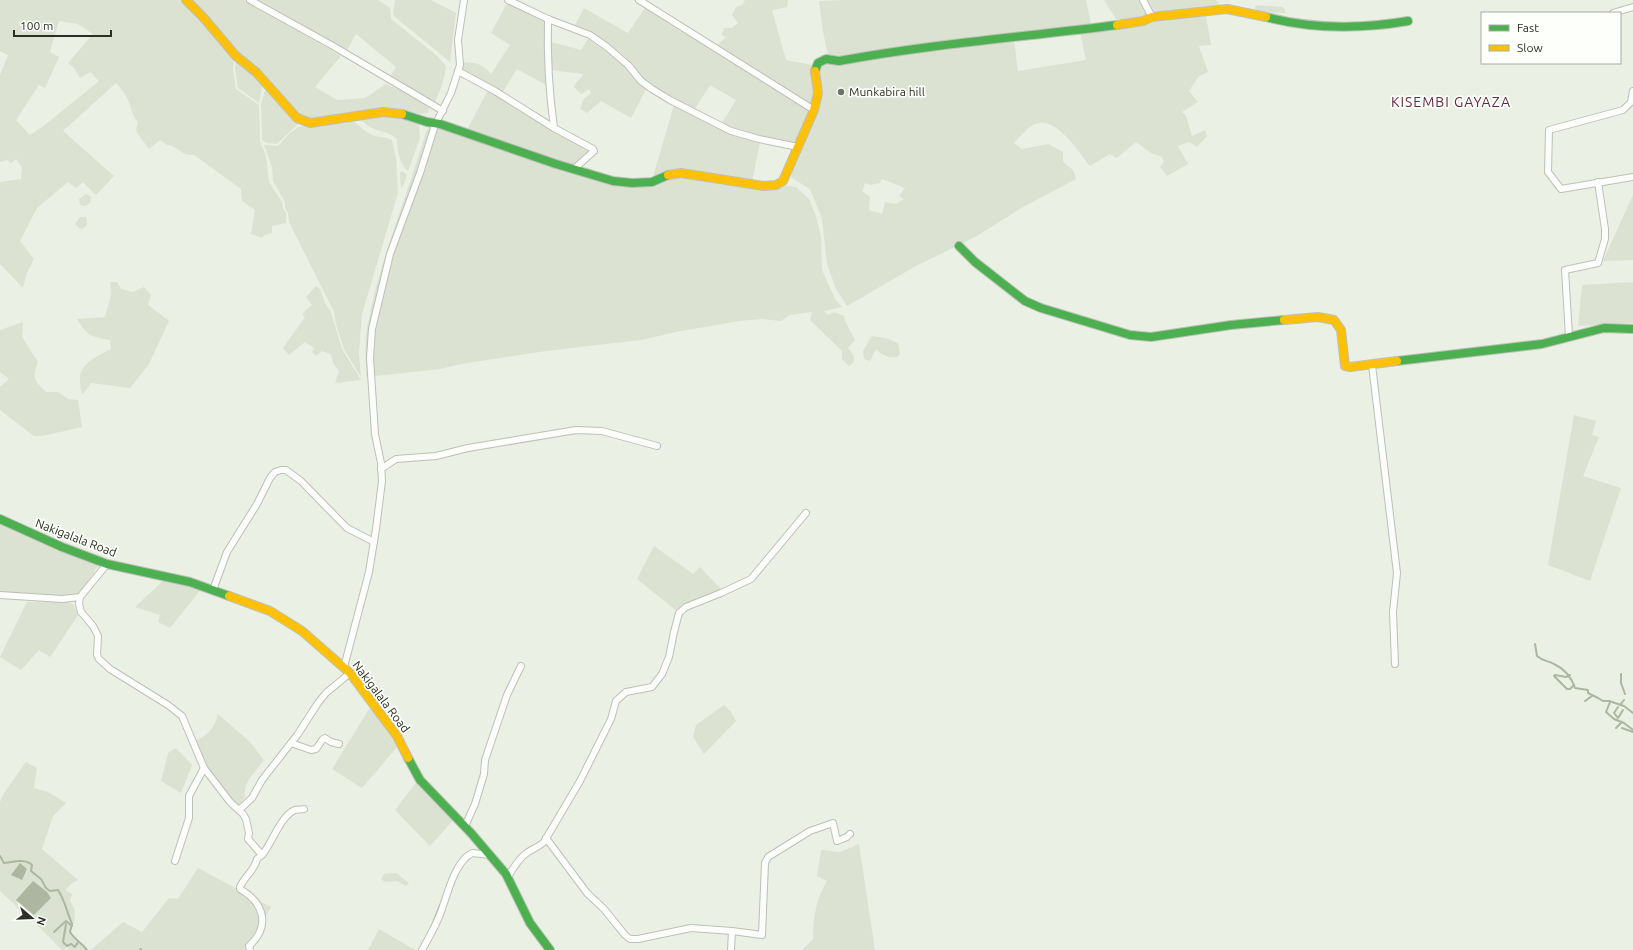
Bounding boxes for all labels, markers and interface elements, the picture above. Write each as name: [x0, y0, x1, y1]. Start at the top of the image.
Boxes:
scale bar: [14, 12, 111, 38]
legend: [1481, 12, 1621, 64]
text: 100 m: [20, 19, 53, 32]
text: Fast: [1517, 21, 1539, 34]
text: Slow: [1517, 41, 1543, 54]
place label: Munkabira hill: [849, 85, 925, 98]
marker: Munkabira hill: [836, 87, 846, 97]
district label: KISEMBI GAYAZA: [1391, 94, 1511, 110]
street label: Nakigalala Road: [34, 516, 119, 559]
street label: Nakigalala Road: [350, 658, 412, 735]
north arrow: [12, 898, 52, 938]
text: N: [34, 915, 48, 927]

